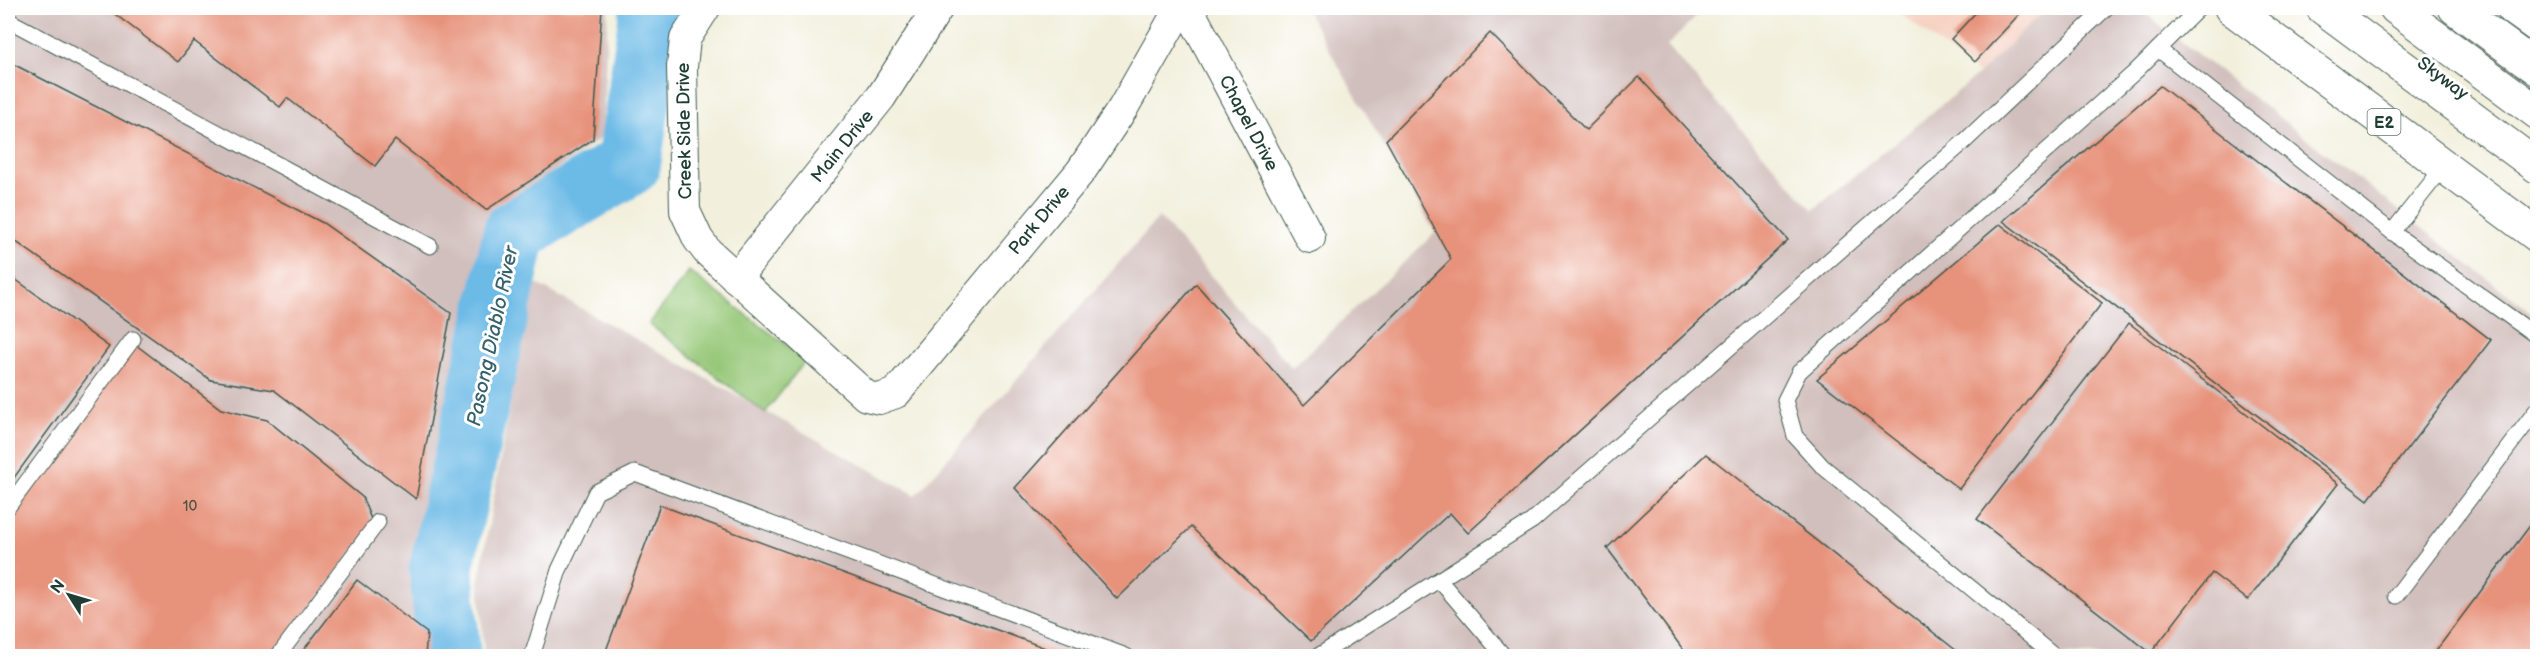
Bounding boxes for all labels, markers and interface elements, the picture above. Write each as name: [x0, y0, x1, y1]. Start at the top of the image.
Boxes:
street label: Skyway: [2413, 52, 2473, 105]
street label: Creek Side Drive: [673, 62, 696, 200]
street label: Chapel Drive: [1215, 72, 1283, 175]
street label: Main Drive: [807, 106, 878, 187]
road number: E2: [2368, 109, 2400, 135]
street label: Park Drive: [1005, 181, 1074, 259]
water label: Pasong Diablo River: [462, 243, 524, 428]
house number: 10: [183, 497, 197, 516]
north arrow: [39, 565, 99, 625]
text: N: [47, 576, 69, 597]

